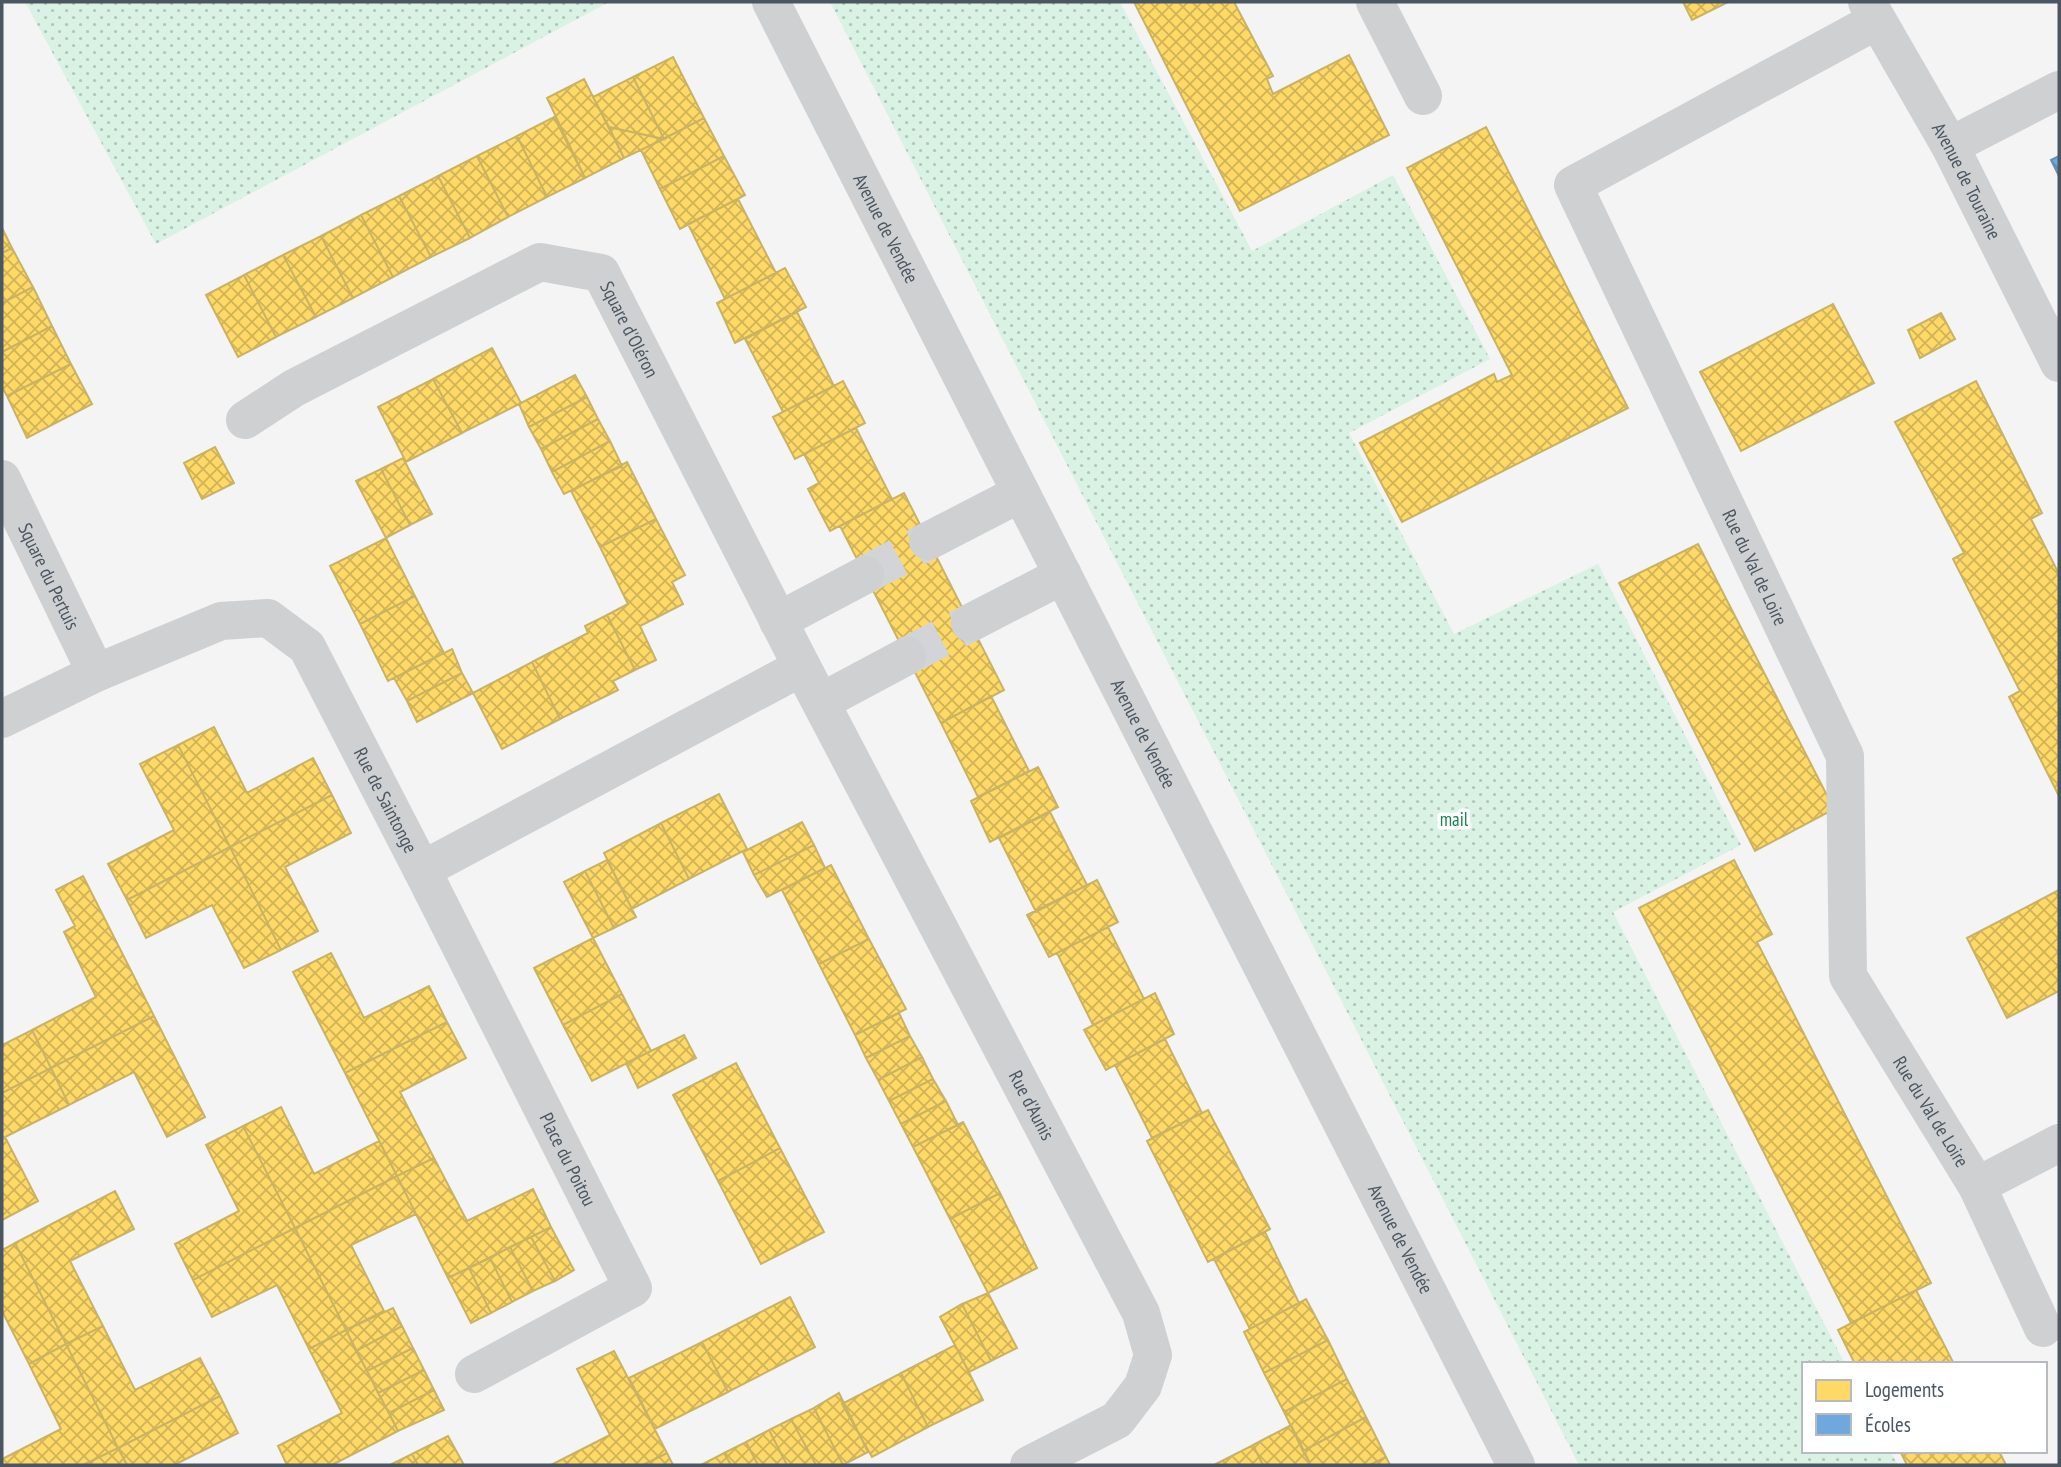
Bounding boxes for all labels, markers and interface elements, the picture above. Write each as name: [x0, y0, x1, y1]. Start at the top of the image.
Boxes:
street label: Avenue de Touraine: [1927, 118, 2007, 243]
street label: Avenue de Vendée: [848, 170, 924, 287]
street label: Square d'Oléron: [595, 277, 664, 381]
street label: Rue du Val de Loire: [1717, 505, 1793, 629]
street label: Square du Pertuis: [13, 519, 85, 633]
street label: Avenue de Vendée: [1106, 675, 1181, 792]
street label: Rue de Saintonge: [349, 743, 423, 857]
park label: mail: [1440, 807, 1469, 831]
street label: Rue du Val de Loire: [1888, 1051, 1974, 1172]
street label: Rue d'Aunis: [1004, 1066, 1060, 1144]
street label: Place du Poitou: [534, 1109, 602, 1210]
street label: Avenue de Vendée: [1363, 1180, 1439, 1298]
legend: [1802, 1362, 2047, 1453]
text: Logements: [1865, 1376, 1944, 1403]
text: Écoles: [1865, 1411, 1911, 1438]

